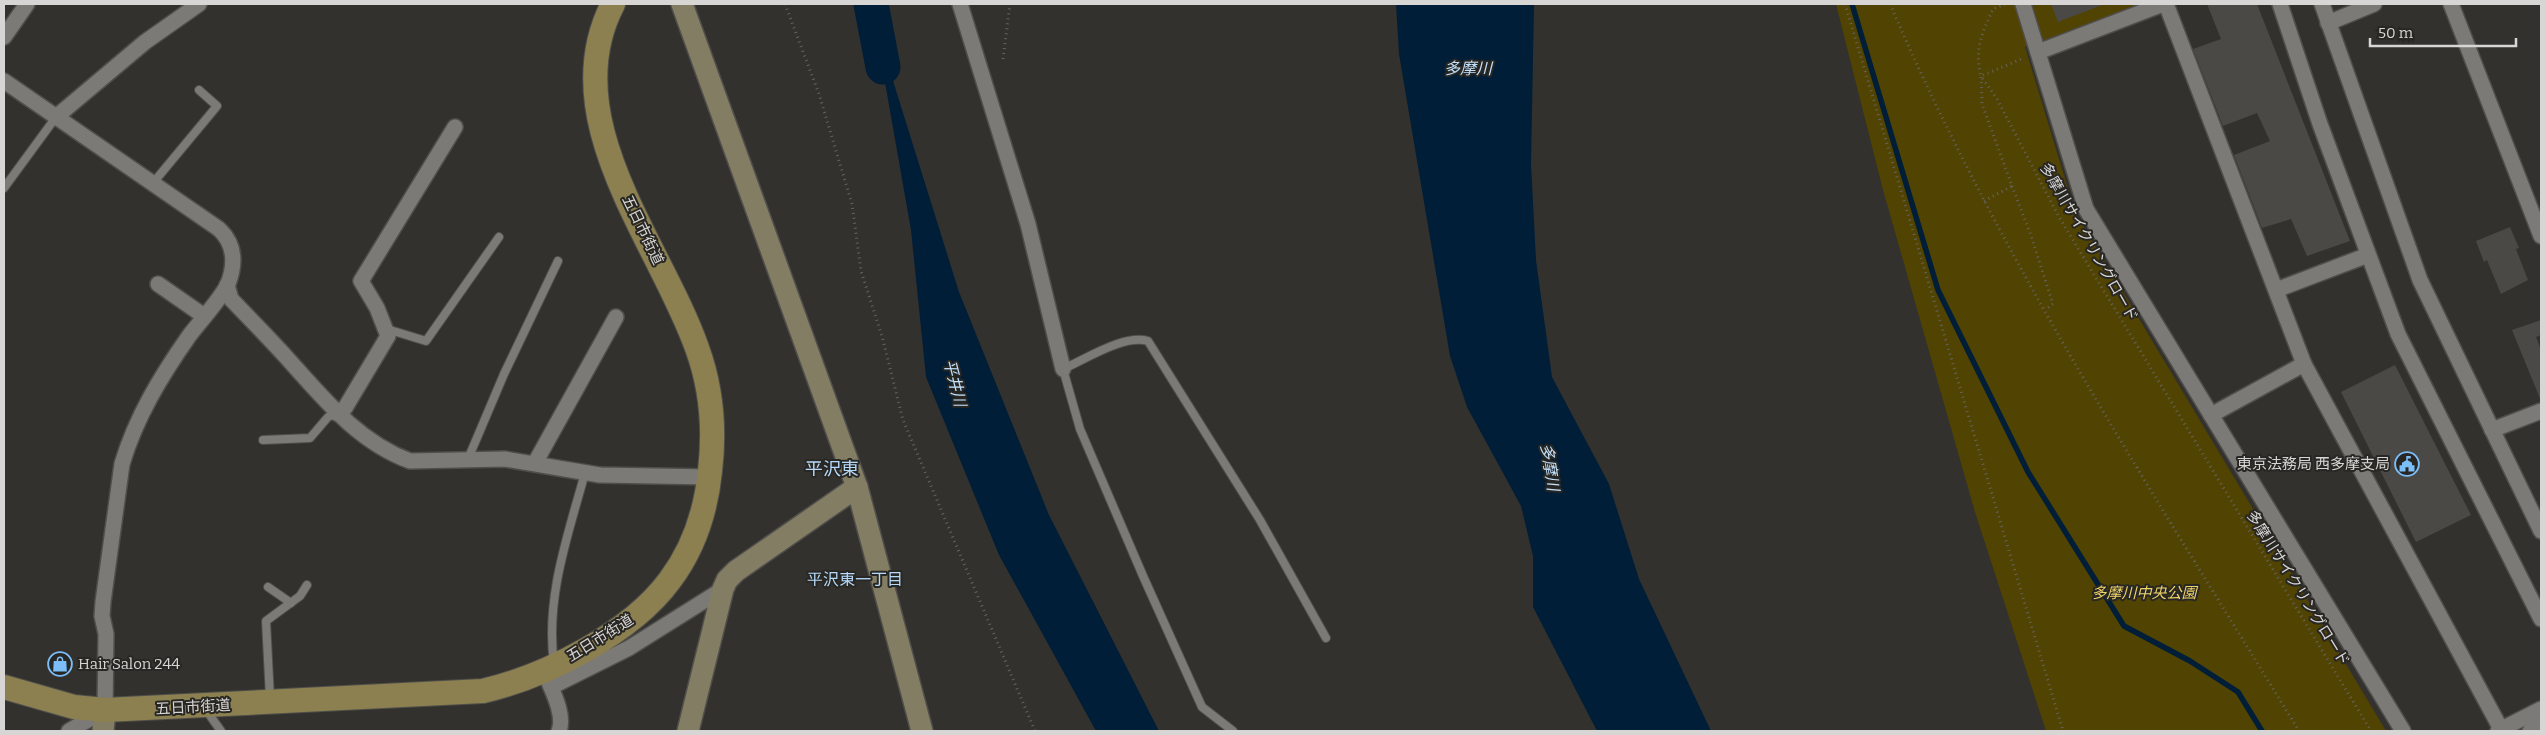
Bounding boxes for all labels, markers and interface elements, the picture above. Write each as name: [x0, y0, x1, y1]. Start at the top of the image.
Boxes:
scale bar: [2370, 15, 2516, 47]
text: 50 m: [2378, 24, 2414, 42]
water label: 多摩川: [1444, 59, 1494, 78]
street label: 多摩川サイクリングロード: [2036, 160, 2142, 324]
street label: 五日市街道: [618, 192, 668, 268]
water label: 平井川: [940, 357, 971, 411]
water label: 多摩川: [1537, 442, 1563, 494]
public building icon: 東京法務局 西多摩支局: [2394, 451, 2420, 477]
place label: 東京法務局 西多摩支局: [2237, 455, 2390, 473]
district label: 平沢東: [805, 458, 859, 480]
street label: 多摩川サイクリングロード: [2243, 507, 2353, 669]
district label: 平沢東一丁目: [807, 570, 903, 589]
park label: 多摩川中央公園: [2091, 584, 2198, 602]
street label: 五日市街道: [563, 610, 637, 666]
shop icon: Hair Salon 244: [47, 651, 73, 677]
place label: Hair Salon 244: [78, 655, 180, 673]
street label: 五日市街道: [155, 696, 231, 718]

